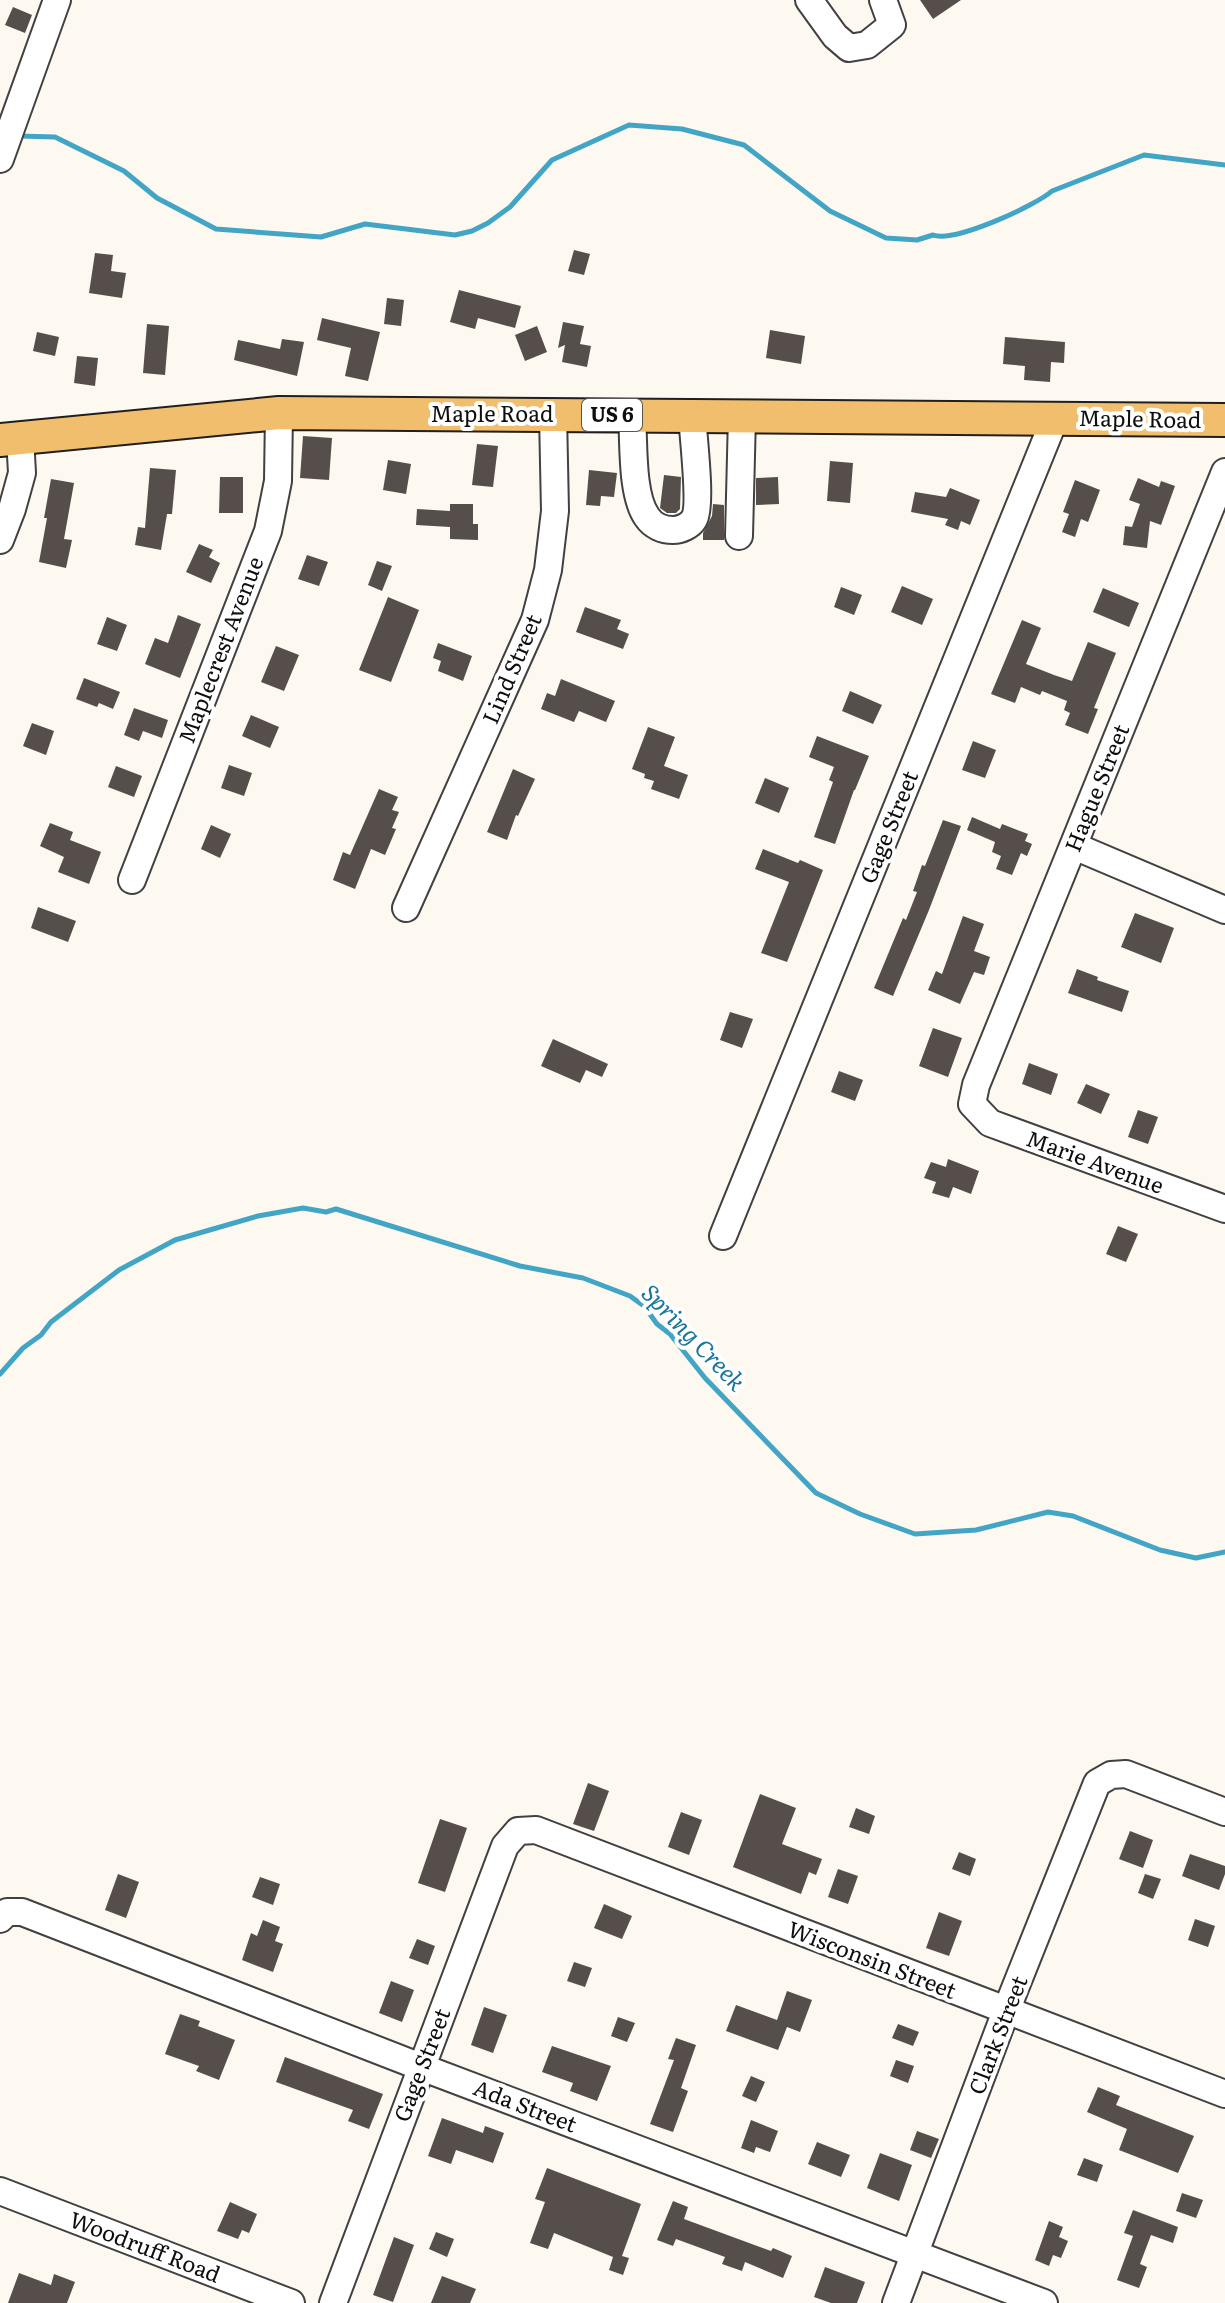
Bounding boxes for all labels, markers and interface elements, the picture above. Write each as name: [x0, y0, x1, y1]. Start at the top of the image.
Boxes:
street label: Maple Road: [431, 396, 553, 429]
road number: US 6: [582, 399, 642, 431]
street label: Maple Road: [1078, 400, 1202, 435]
street label: Maplecrest Avenue: [169, 551, 270, 748]
street label: Lind Street: [473, 608, 549, 729]
street label: Hague Street: [1055, 718, 1136, 856]
street label: Gage Street: [850, 765, 925, 888]
street label: Marie Avenue: [1022, 1120, 1169, 1201]
water label: Spring Creek: [635, 1275, 755, 1398]
street label: Wisconsin Street: [784, 1911, 962, 2006]
street label: Clark Street: [959, 1970, 1034, 2099]
street label: Gage Street: [384, 2003, 457, 2126]
street label: Ada Street: [469, 2070, 582, 2140]
street label: Woodruff Road: [65, 2202, 226, 2290]

